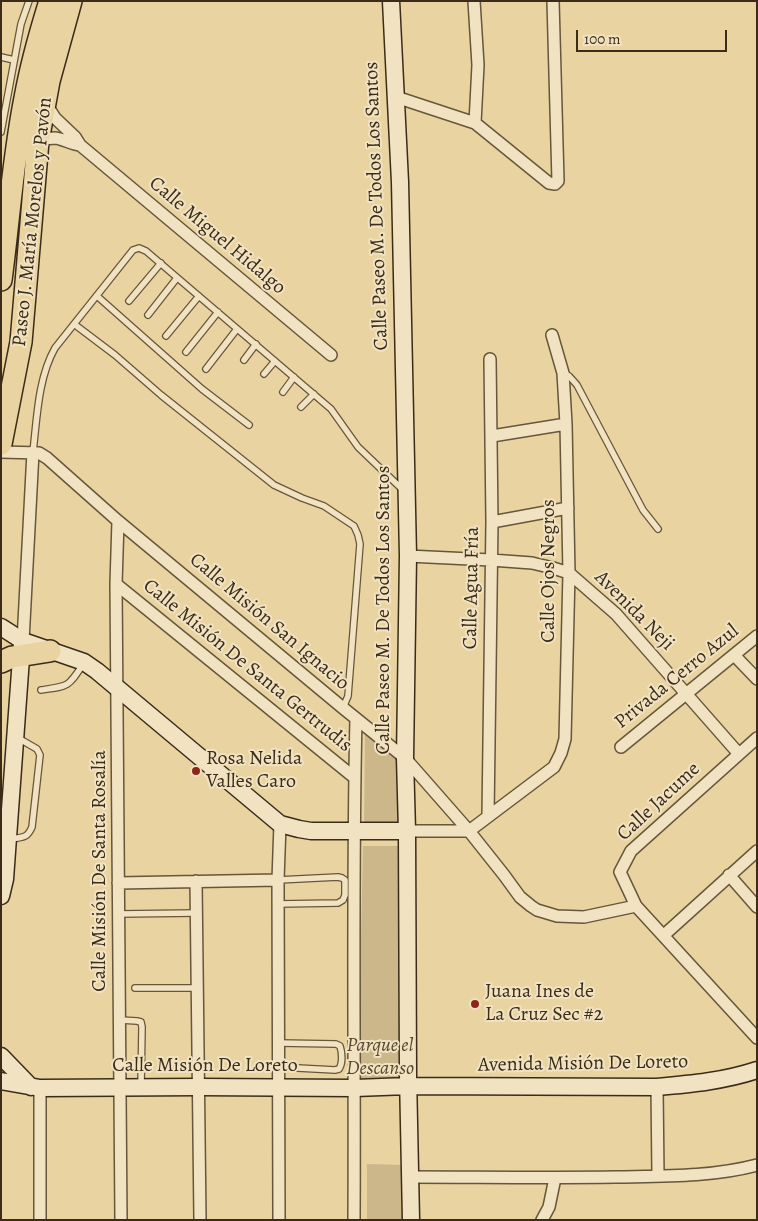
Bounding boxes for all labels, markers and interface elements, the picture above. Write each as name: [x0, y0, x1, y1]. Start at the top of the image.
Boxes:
scale bar: [578, 20, 729, 52]
text: 100 m: [584, 29, 621, 49]
street label: Calle Paseo M. De Todos Los Santos: [360, 61, 394, 351]
street label: Paseo J. María Morelos y Pavón: [8, 96, 58, 348]
street label: Calle Miguel Hidalgo: [144, 172, 290, 300]
street label: Calle Paseo M. De Todos Los Santos: [372, 466, 396, 754]
street label: Calle Ojos Negros: [537, 499, 561, 643]
street label: Calle Agua Fría: [459, 526, 485, 650]
street label: Calle Misión San Ignacio: [184, 548, 354, 696]
street label: Avenida Neji: [589, 566, 679, 656]
street label: Calle Misión De Santa Gertrudis: [138, 574, 356, 758]
street label: Privada Cerro Azul: [610, 620, 744, 734]
place label: Rosa Nelida Valles Caro: [206, 747, 302, 794]
street label: Calle Misión De Santa Rosalía: [88, 750, 112, 992]
street label: Calle Jacume: [613, 758, 705, 846]
marker: Rosa Nelida Valles Caro: [190, 765, 202, 777]
place label: Juana Ines de La Cruz Sec #2: [485, 980, 603, 1027]
marker: Juana Ines de La Cruz Sec #2: [469, 998, 481, 1010]
park label: Parque el Descanso: [346, 1034, 414, 1081]
street label: Avenida Misión De Loreto: [478, 1050, 688, 1078]
street label: Calle Misión De Loreto: [112, 1054, 298, 1078]

